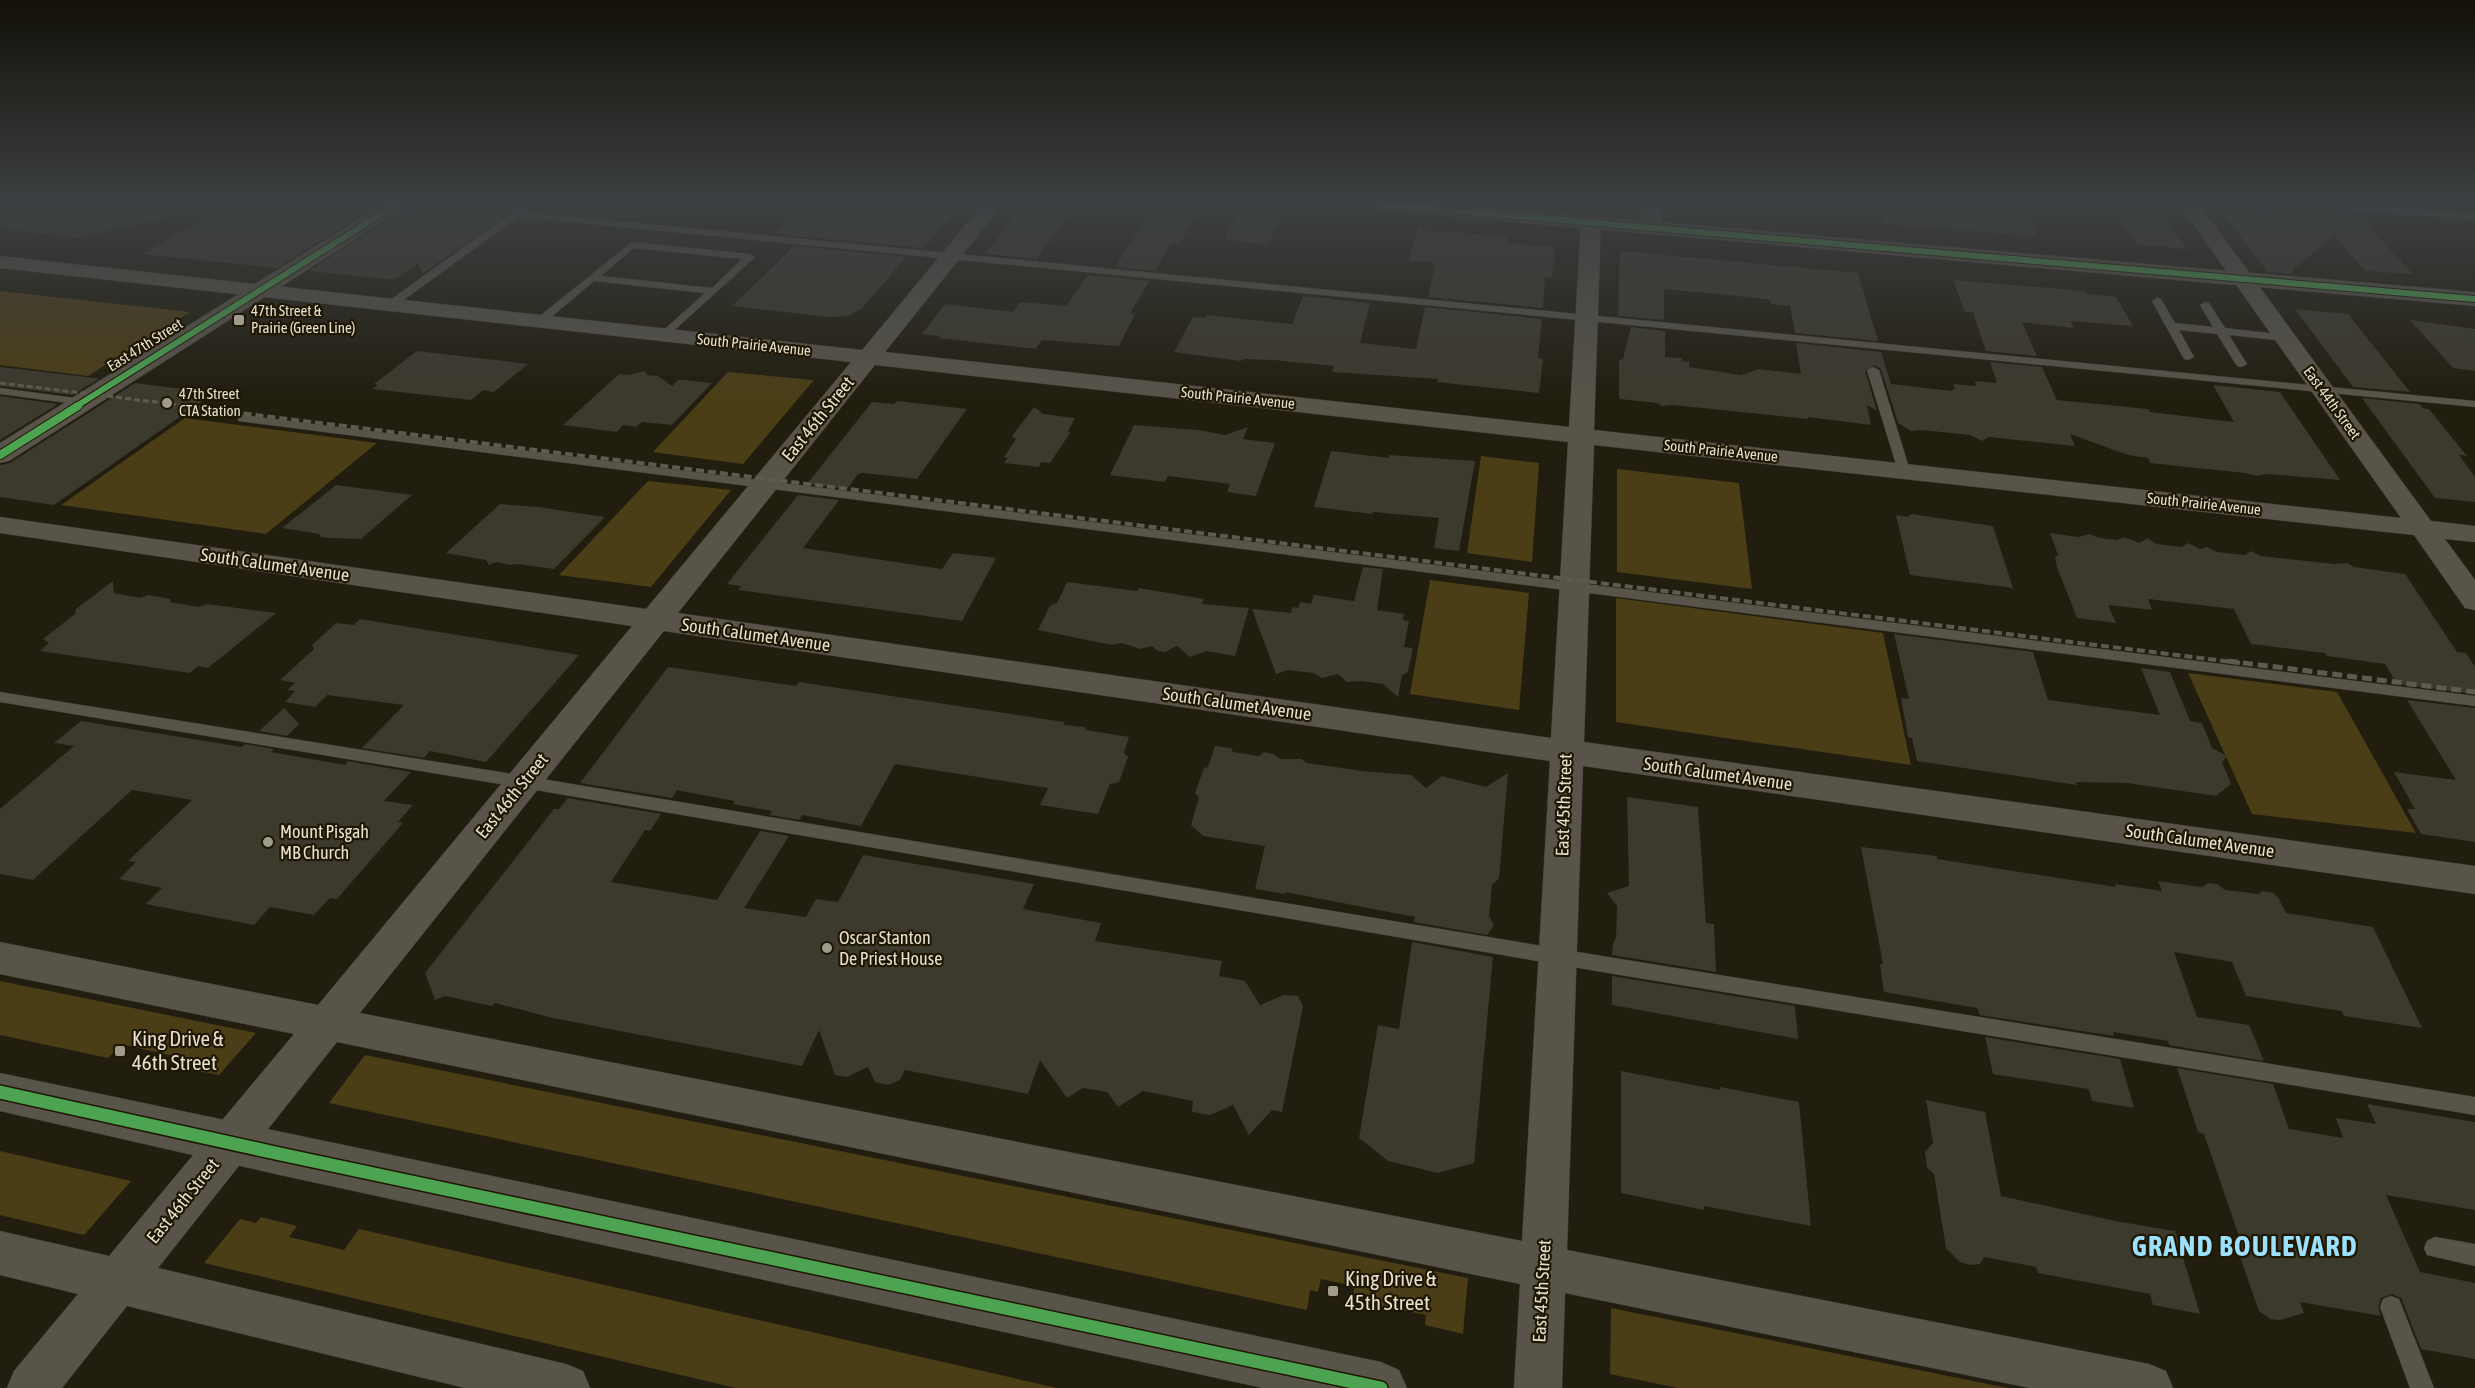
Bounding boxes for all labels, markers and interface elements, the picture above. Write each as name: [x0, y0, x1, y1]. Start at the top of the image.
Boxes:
place label: 47th Street & Prairie (Green Line): [251, 302, 355, 336]
marker: 47th Street & Prairie (Green Line): [232, 313, 246, 327]
street label: East 47th Street: [104, 315, 186, 374]
street label: South Prairie Avenue: [696, 330, 812, 359]
street label: East 44th Street: [2300, 363, 2364, 442]
street label: East 46th Street: [777, 372, 858, 465]
street label: South Prairie Avenue: [1180, 383, 1296, 412]
place label: 47th Street CTA Station: [179, 385, 241, 419]
marker: 47th Street CTA Station: [160, 396, 174, 410]
street label: South Prairie Avenue: [1663, 436, 1779, 465]
street label: South Prairie Avenue: [2146, 489, 2262, 518]
street label: South Calumet Avenue: [200, 544, 351, 585]
street label: South Calumet Avenue: [681, 614, 832, 655]
street label: South Calumet Avenue: [1162, 683, 1313, 724]
street label: East 46th Street: [471, 749, 552, 842]
street label: East 45th Street: [1551, 753, 1576, 857]
street label: South Calumet Avenue: [1643, 753, 1794, 794]
street label: South Calumet Avenue: [2125, 820, 2276, 861]
place label: Mount Pisgah MB Church: [280, 821, 369, 863]
marker: Mount Pisgah MB Church: [261, 835, 275, 849]
place label: Oscar Stanton De Priest House: [839, 927, 942, 969]
marker: Oscar Stanton De Priest House: [820, 941, 834, 955]
place label: King Drive & 46th Street: [132, 1026, 224, 1074]
marker: King Drive & 46th Street: [113, 1044, 127, 1058]
street label: East 46th Street: [142, 1154, 223, 1247]
district label: GRAND BOULEVARD: [2132, 1230, 2358, 1262]
street label: East 45th Street: [1528, 1239, 1555, 1343]
place label: King Drive & 45th Street: [1345, 1266, 1437, 1314]
marker: King Drive & 45th Street: [1326, 1284, 1340, 1298]

